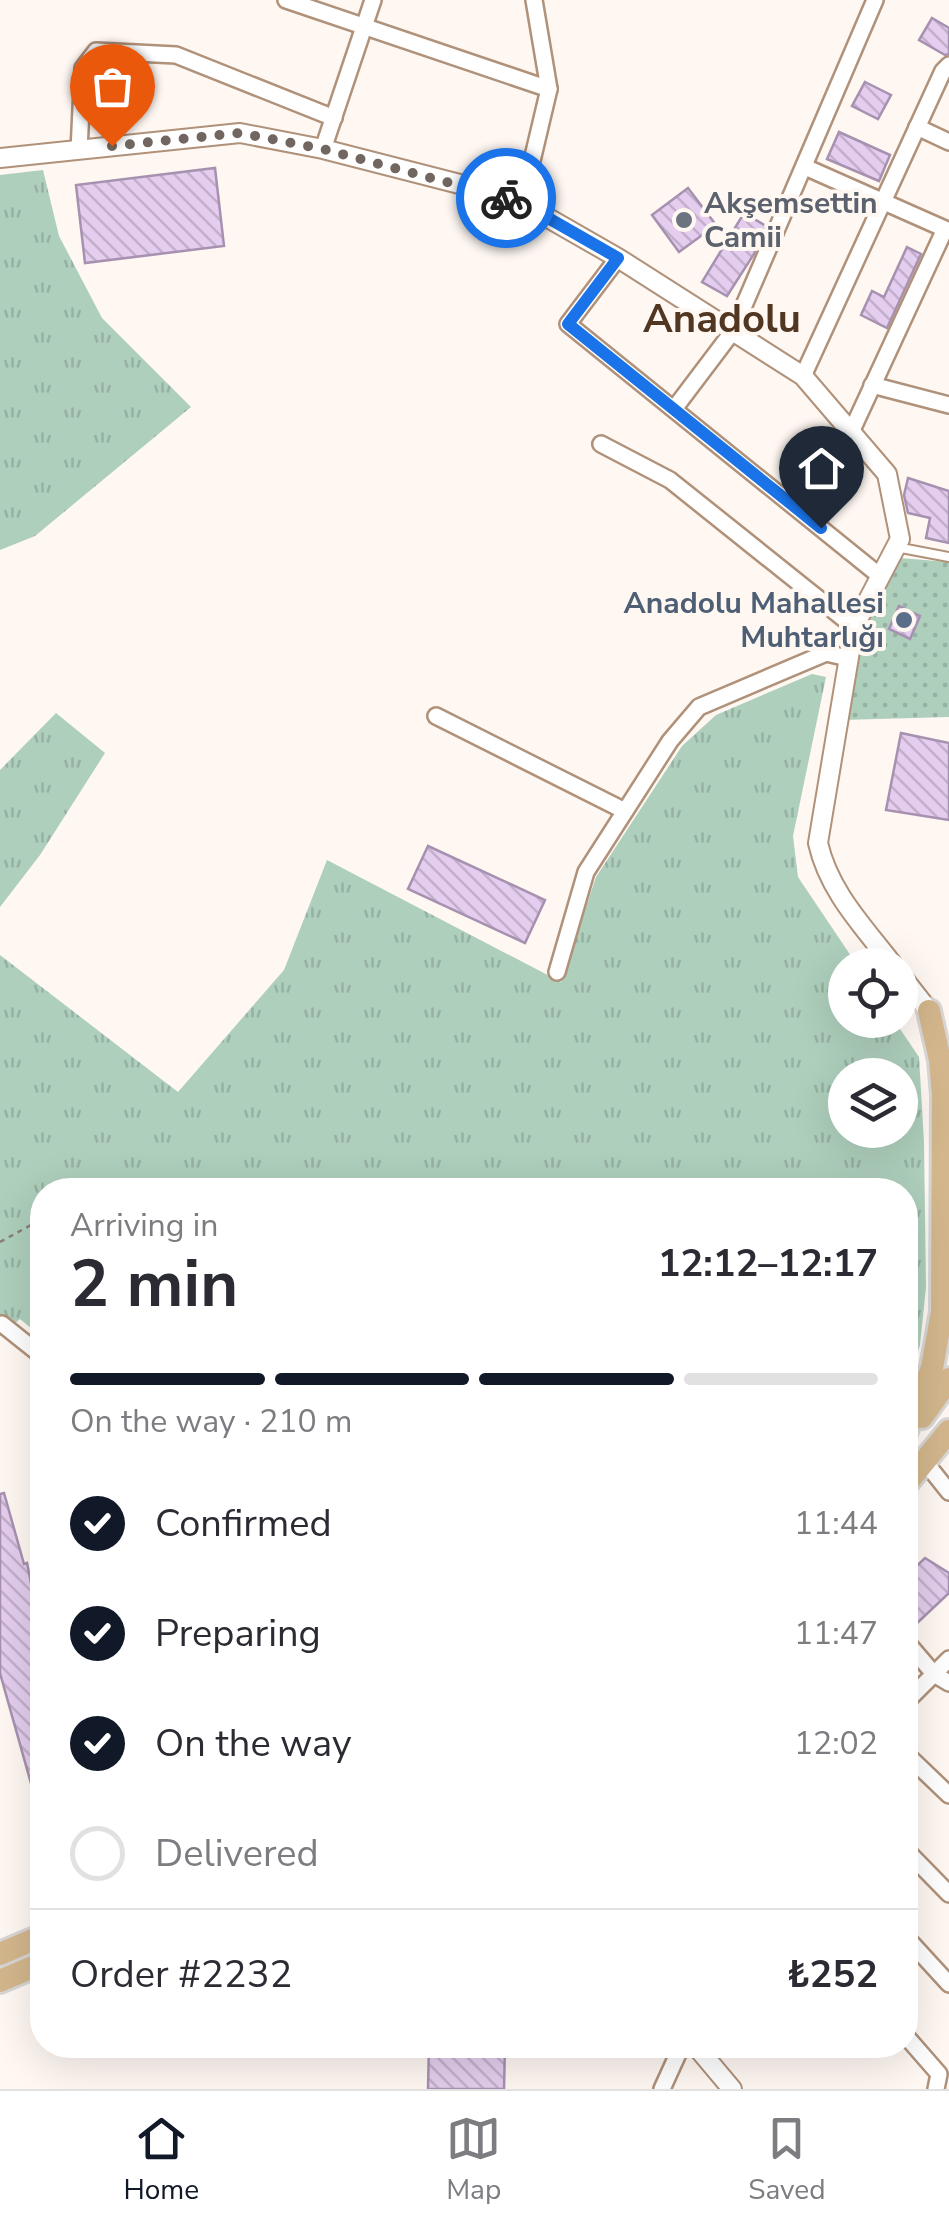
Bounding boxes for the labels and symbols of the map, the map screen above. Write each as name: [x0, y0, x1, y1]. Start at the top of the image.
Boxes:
pin: [70, 44, 155, 147]
courier: [456, 148, 556, 248]
place label: Akşemsettin Camii: [704, 183, 878, 258]
marker: Akşemsettin Camii: [673, 209, 695, 231]
district label: Anadolu: [643, 292, 801, 346]
pin: [779, 426, 864, 529]
place label: Anadolu Mahallesi Muhtarlığı: [623, 583, 884, 658]
marker: Anadolu Mahallesi Muhtarlığı: [893, 609, 915, 631]

